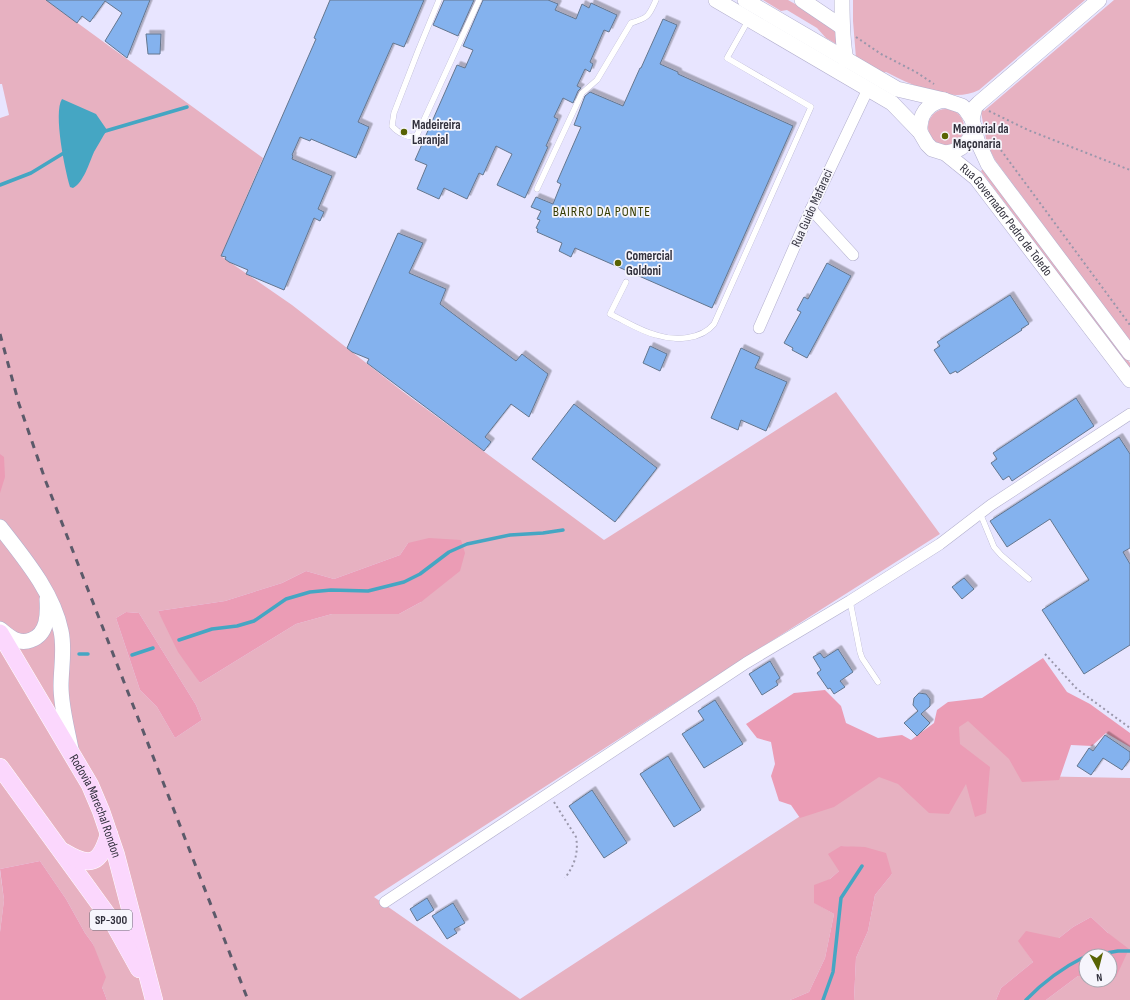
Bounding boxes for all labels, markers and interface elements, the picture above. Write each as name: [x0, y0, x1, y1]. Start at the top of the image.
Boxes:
place label: Madeireira Laranjal: [412, 117, 461, 148]
place label: Memorial da Maçonaria: [953, 121, 1009, 152]
marker: Madeireira Laranjal: [399, 127, 409, 137]
marker: Memorial da Maçonaria: [940, 131, 950, 141]
street label: Rua Governador Pedro de Toledo: [957, 160, 1056, 279]
street label: Rua Guido Mafaraci: [788, 167, 836, 249]
district label: BAIRRO DA PONTE: [553, 203, 651, 220]
place label: Comercial Goldoni: [626, 248, 673, 279]
marker: Comercial Goldoni: [613, 258, 623, 268]
street label: Rodovia Marechal Rondon: [66, 751, 124, 860]
road number: SP-300: [90, 910, 132, 930]
north arrow: [1078, 948, 1118, 988]
text: N: [1095, 971, 1103, 984]

